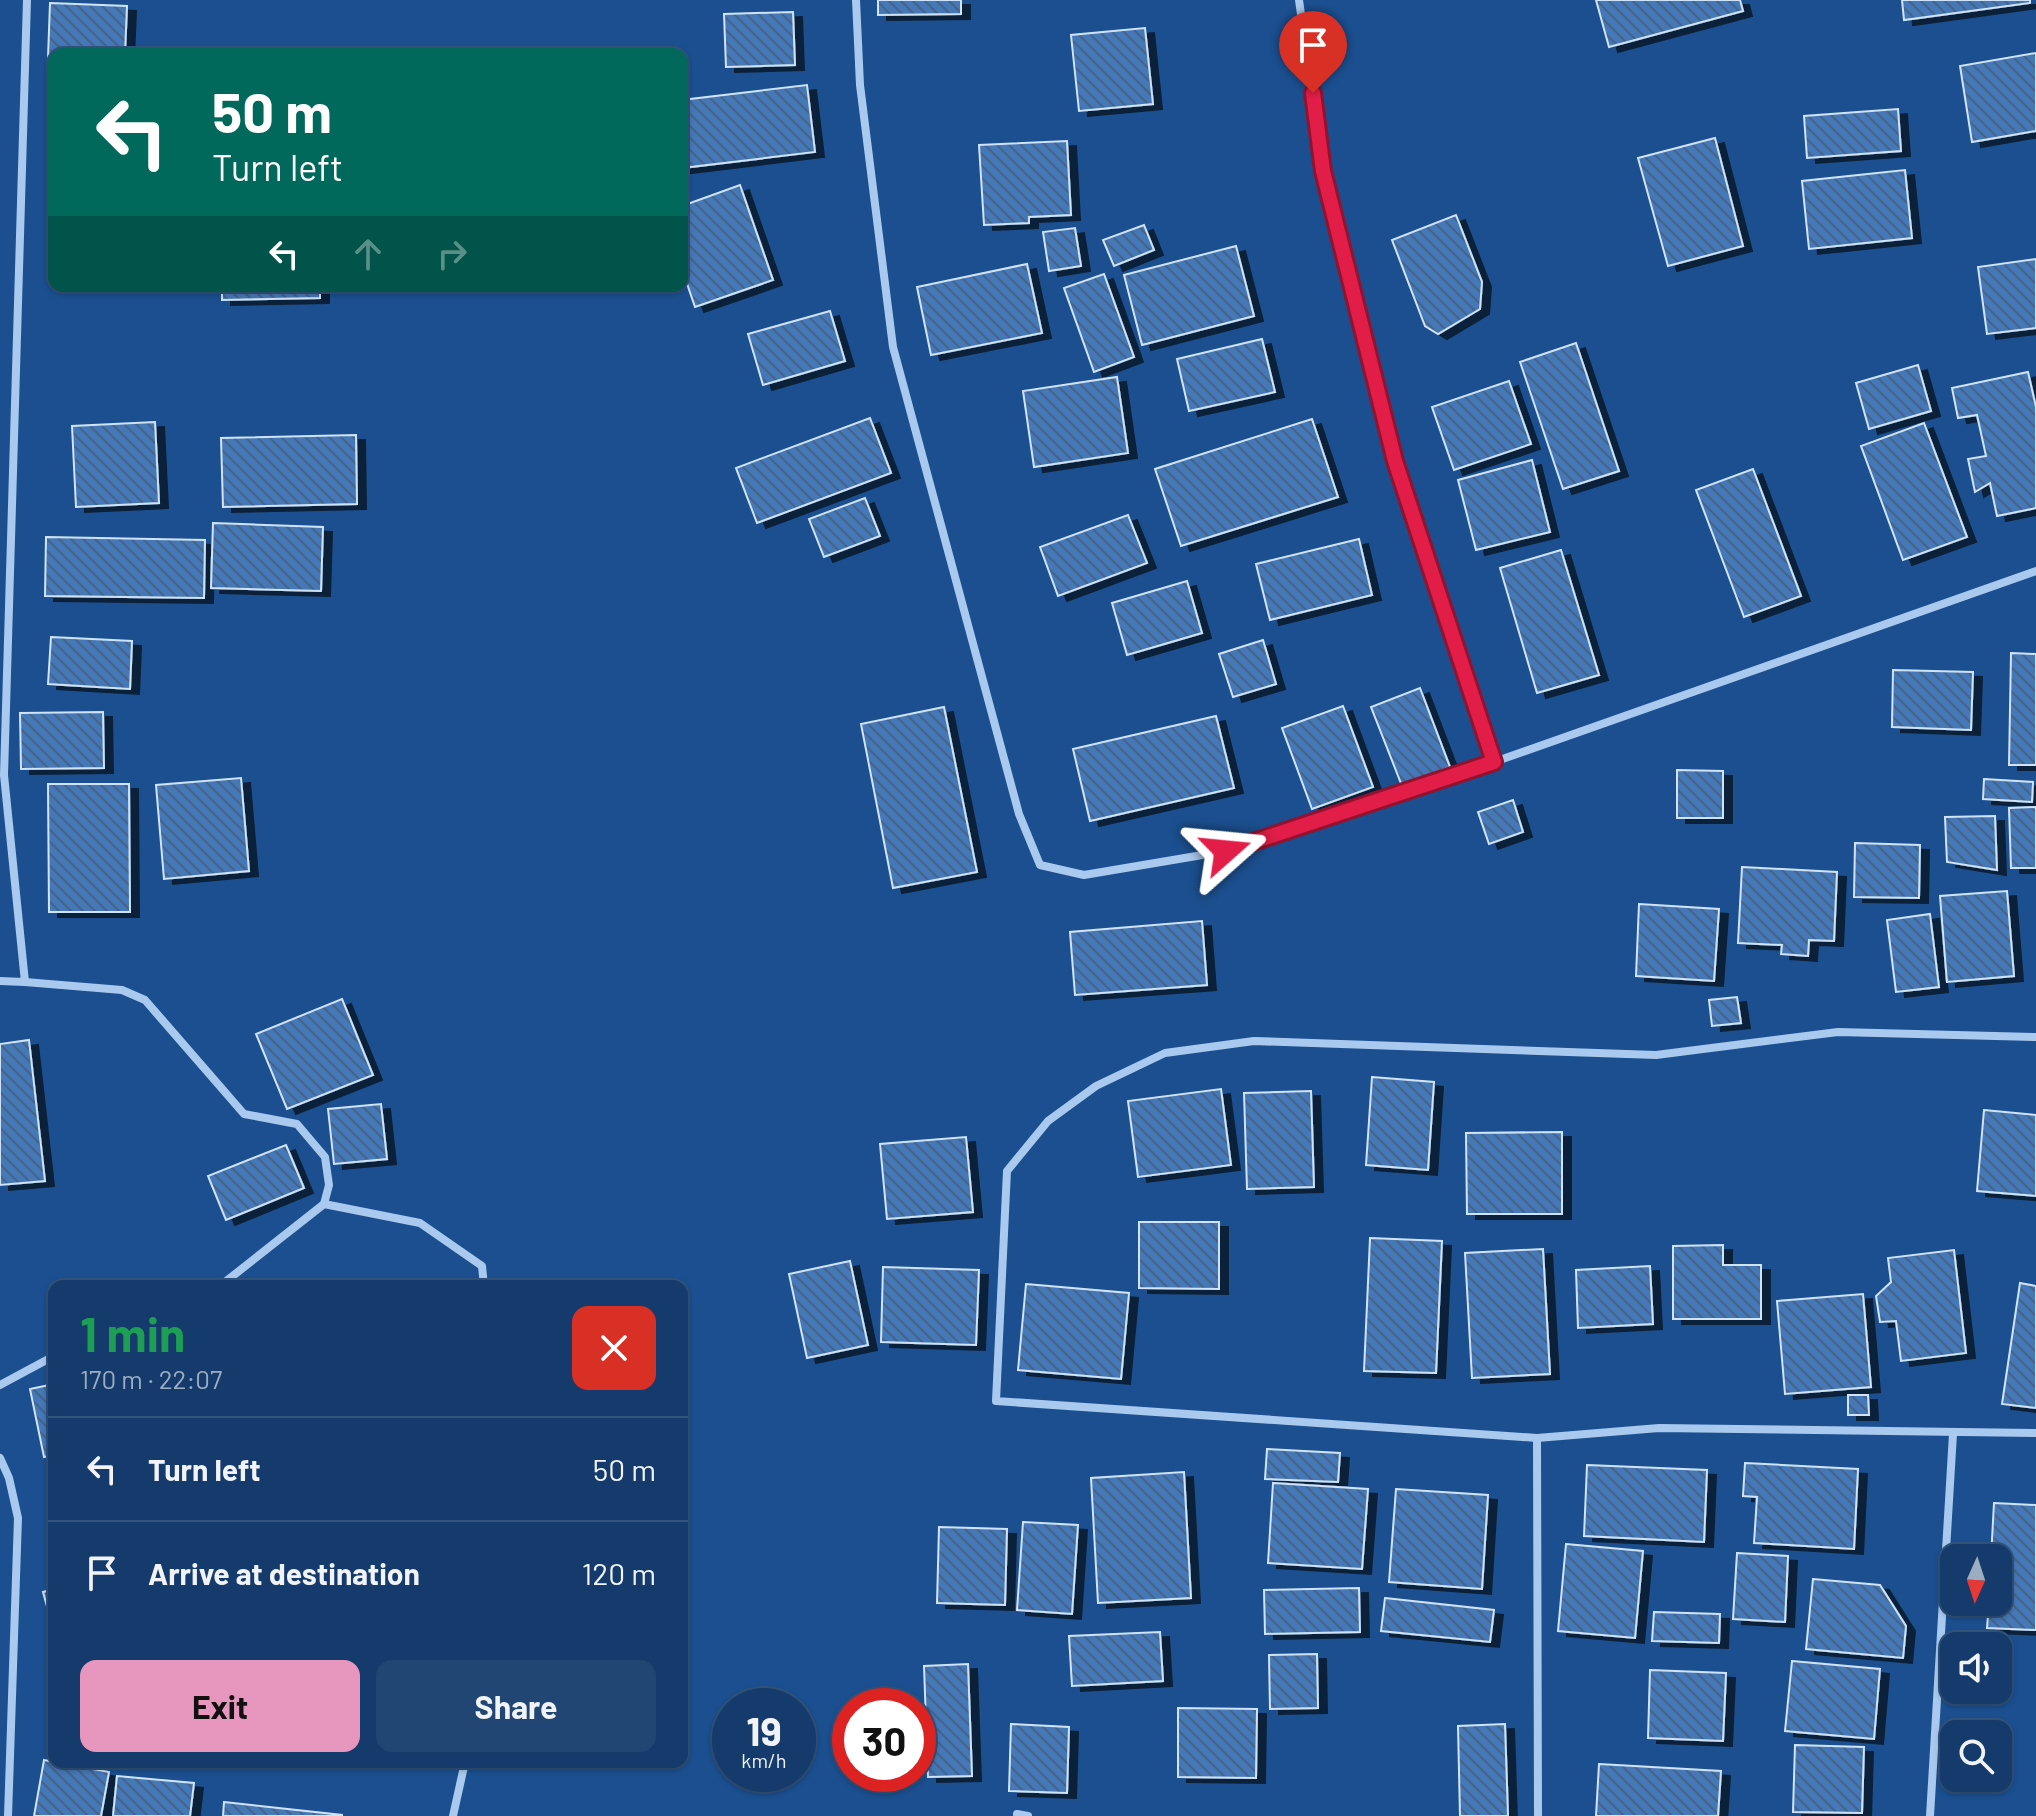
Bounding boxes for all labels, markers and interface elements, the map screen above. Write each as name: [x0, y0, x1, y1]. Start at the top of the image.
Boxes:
pin: [1279, 11, 1347, 93]
icon: arrive: [1291, 23, 1335, 67]
text: 50 m: [212, 77, 332, 144]
icon: left: [80, 80, 184, 184]
text: Turn left: [212, 145, 343, 188]
icon: left: [262, 232, 306, 276]
icon: ahead: [346, 232, 390, 276]
icon: right: [430, 232, 474, 276]
position arrow: [1184, 809, 1268, 893]
text: 1 min: [80, 1304, 185, 1362]
button: close: [572, 1306, 656, 1390]
text: 170 m · 22:07: [80, 1363, 222, 1394]
icon: left: [80, 1447, 124, 1491]
text: Turn left: [148, 1451, 261, 1487]
text: 50 m: [593, 1451, 656, 1487]
north arrow: [1940, 1544, 2012, 1616]
map controls: [1940, 1544, 2012, 1792]
icon: arrive: [80, 1551, 124, 1595]
text: Arrive at destination: [148, 1555, 420, 1591]
text: 120 m: [582, 1555, 656, 1591]
button: sound: [1940, 1632, 2012, 1704]
button: Exit: [80, 1660, 360, 1752]
button: Share: [376, 1660, 656, 1752]
speed limit sign: 30: [832, 1688, 936, 1792]
text: 19: [746, 1706, 782, 1754]
button: search: [1940, 1720, 2012, 1792]
text: km/h: [741, 1748, 787, 1772]

